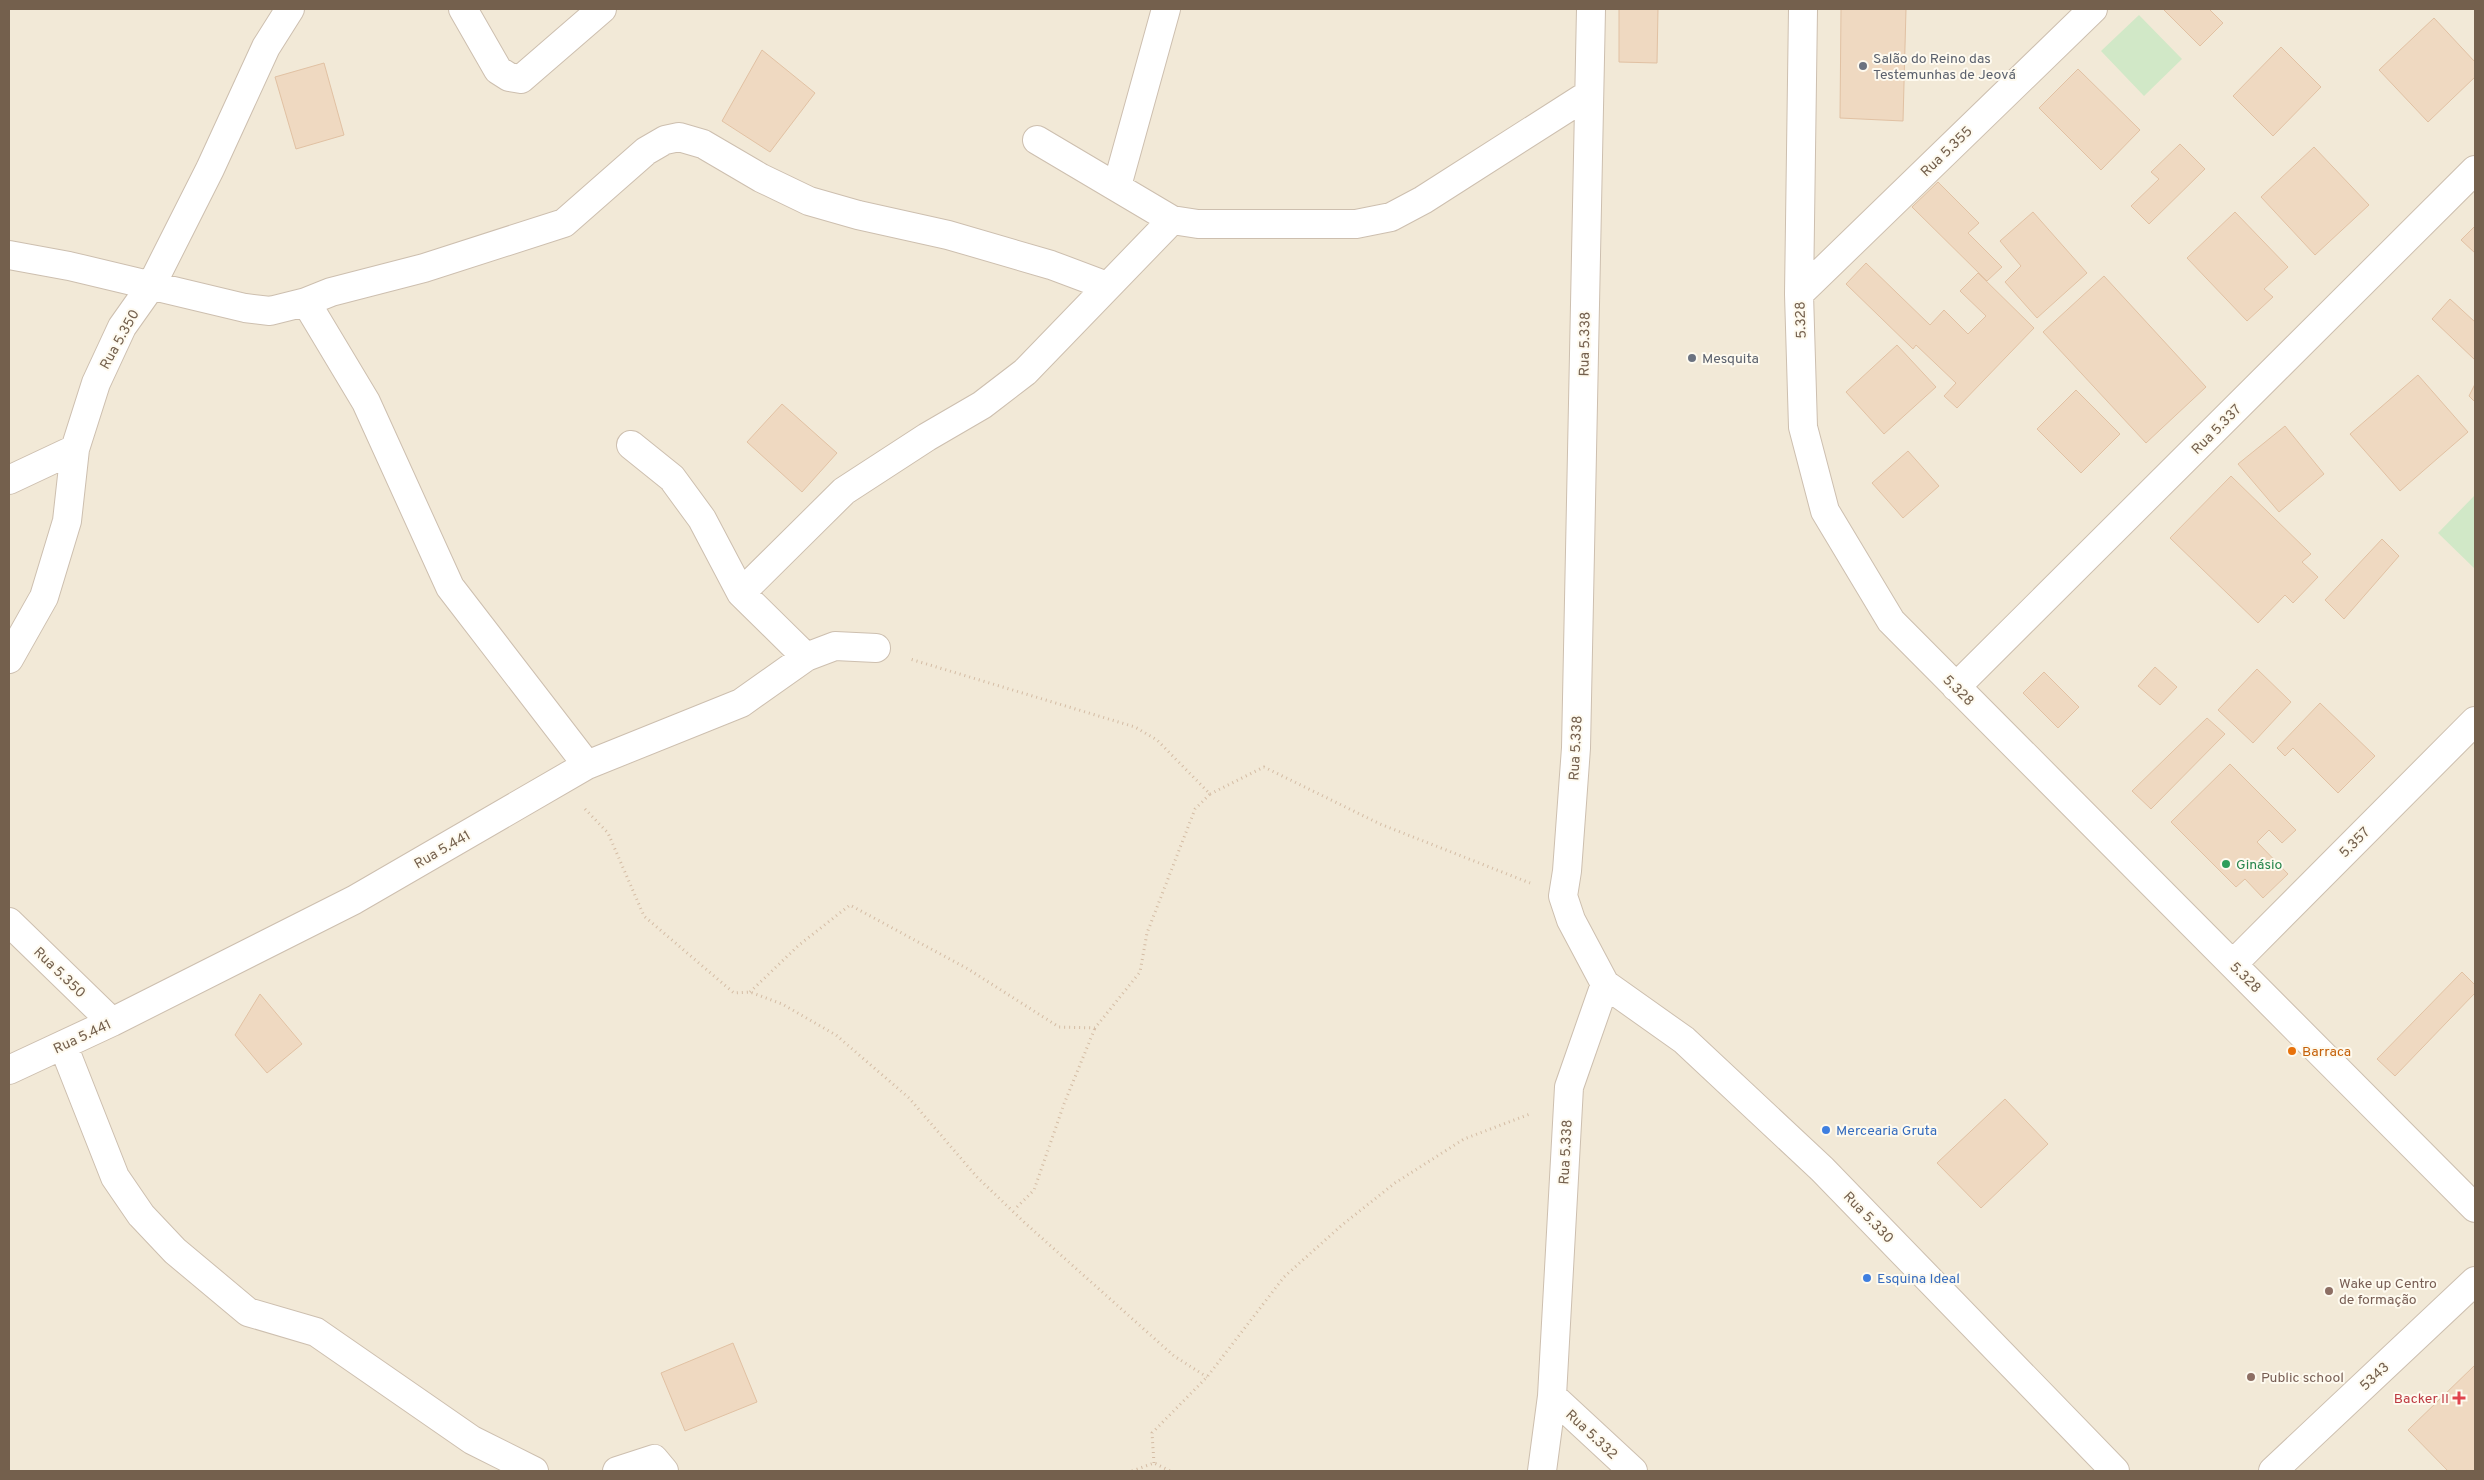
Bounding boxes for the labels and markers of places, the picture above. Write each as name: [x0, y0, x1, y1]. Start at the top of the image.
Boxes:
place label: Salão do Reino das Testemunhas de Jeová: [1873, 51, 2016, 84]
marker: Salão do Reino das Testemunhas de Jeová: [1857, 60, 1869, 72]
place label: Mesquita: [1702, 351, 1759, 368]
marker: Mesquita: [1686, 352, 1698, 364]
place label: Ginásio: [2236, 857, 2283, 874]
marker: Ginásio: [2220, 858, 2232, 870]
place label: Barraca: [2302, 1044, 2351, 1061]
marker: Barraca: [2286, 1045, 2298, 1057]
place label: Mercearia Gruta: [1836, 1123, 1937, 1140]
marker: Mercearia Gruta: [1820, 1124, 1832, 1136]
place label: Esquina Ideal: [1877, 1271, 1960, 1288]
marker: Esquina Ideal: [1861, 1272, 1873, 1284]
place label: Wake up Centro de formação: [2339, 1276, 2437, 1309]
marker: Wake up Centro de formação: [2323, 1285, 2335, 1297]
place label: Public school: [2261, 1370, 2344, 1387]
marker: Public school: [2245, 1371, 2257, 1383]
place label: Backer II: [2394, 1391, 2449, 1408]
marker: Backer II: [2453, 1392, 2465, 1404]

